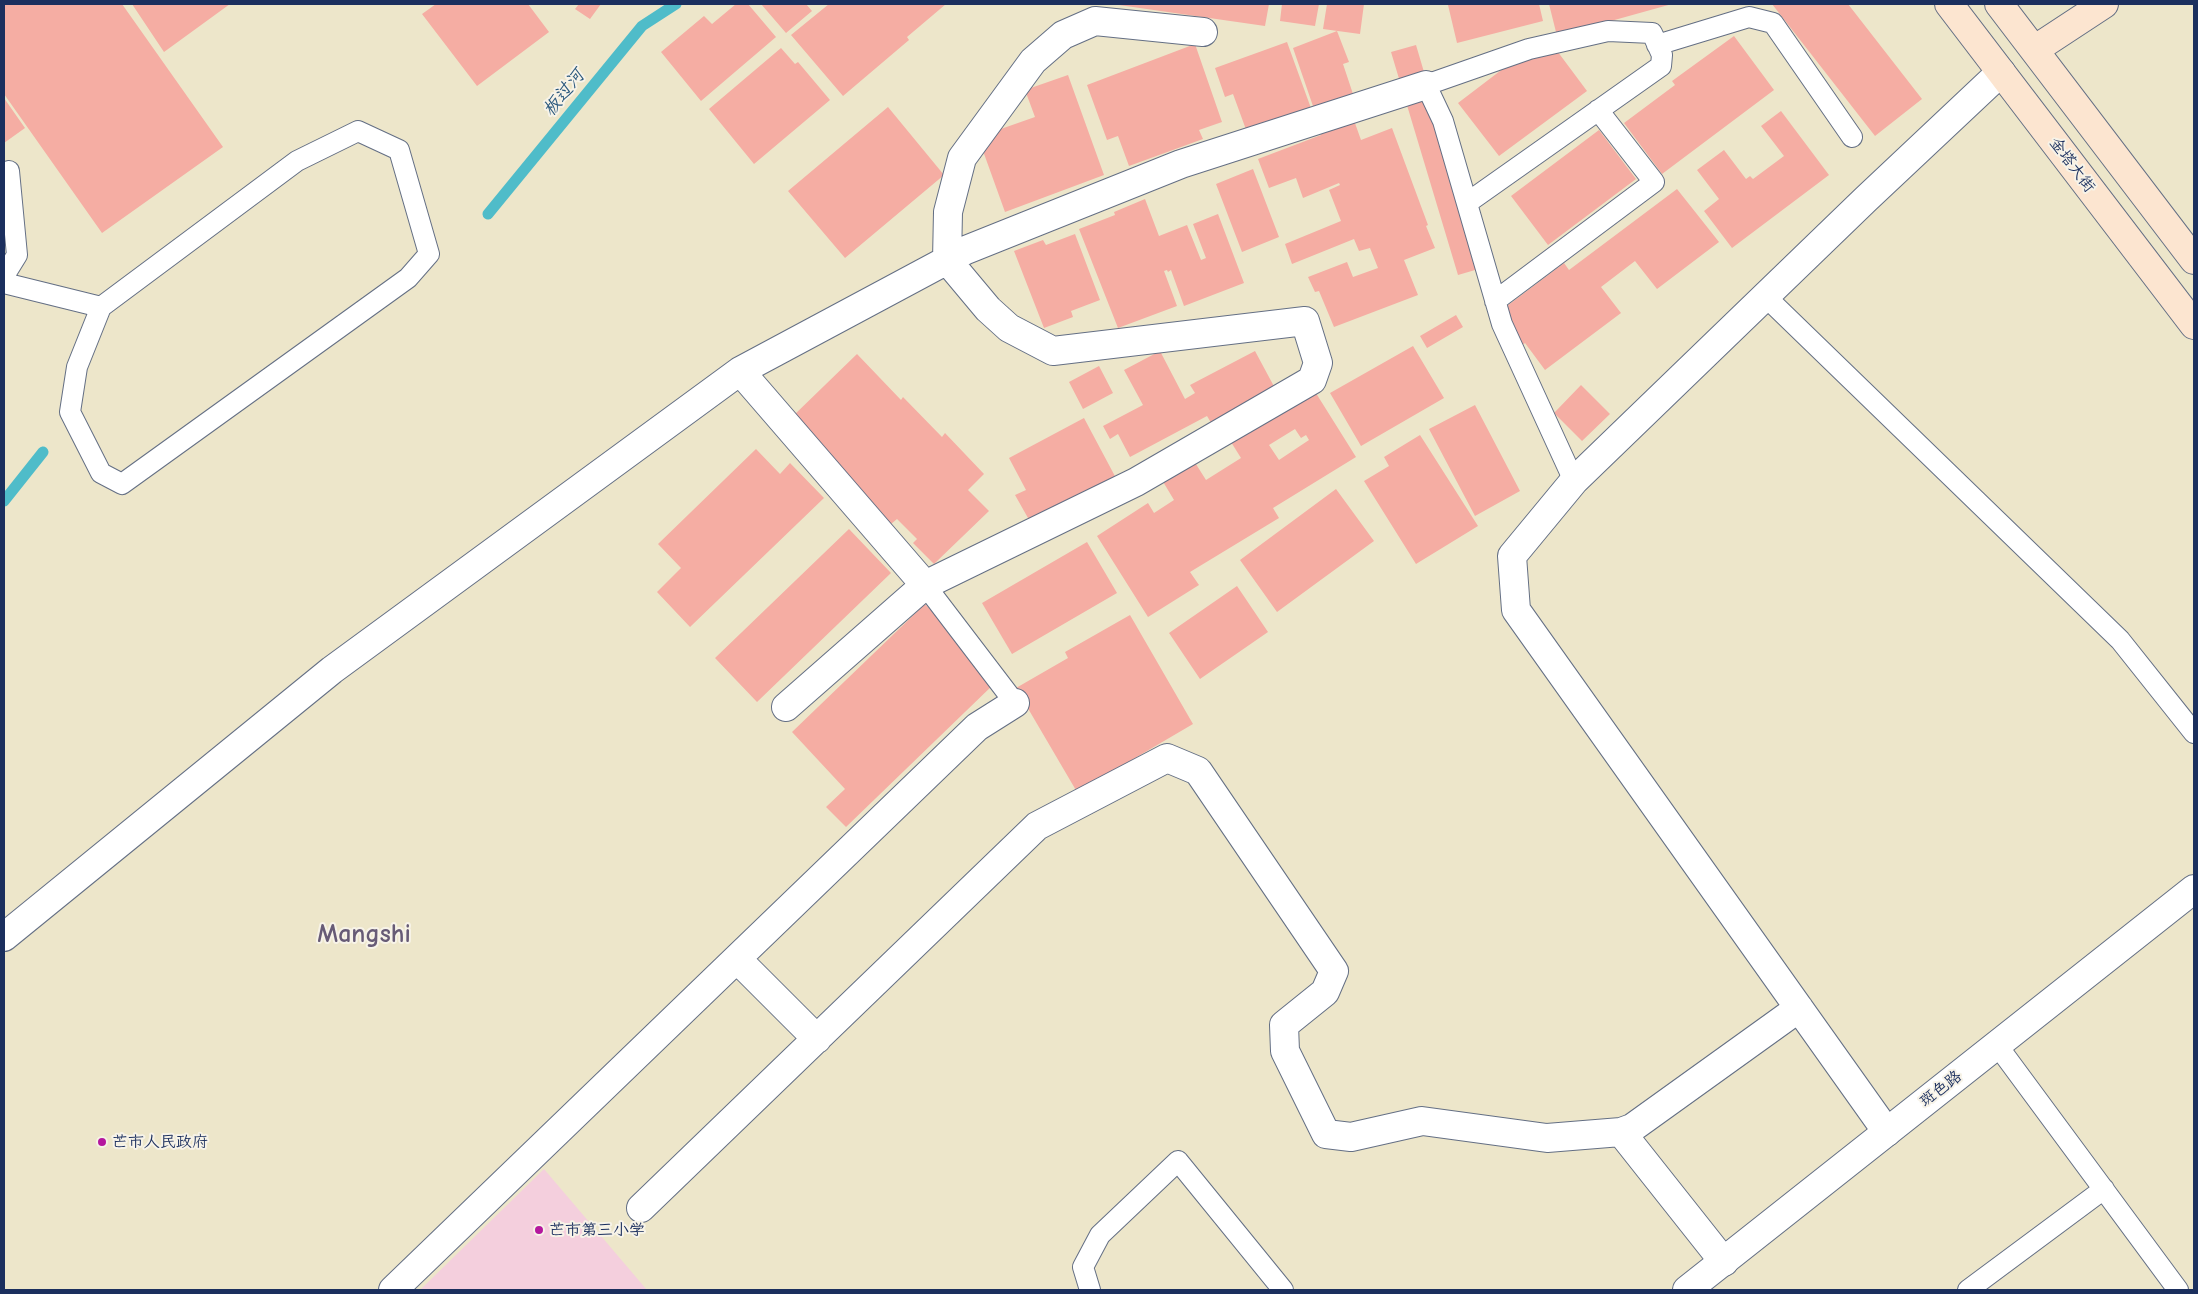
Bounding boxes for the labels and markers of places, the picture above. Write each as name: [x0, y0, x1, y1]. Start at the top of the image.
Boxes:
place label: 芒市人民政府: [112, 1132, 208, 1152]
marker: 芒市人民政府: [96, 1136, 108, 1148]
place label: 芒市第三小学: [549, 1220, 645, 1240]
marker: 芒市第三小学: [533, 1224, 545, 1236]

